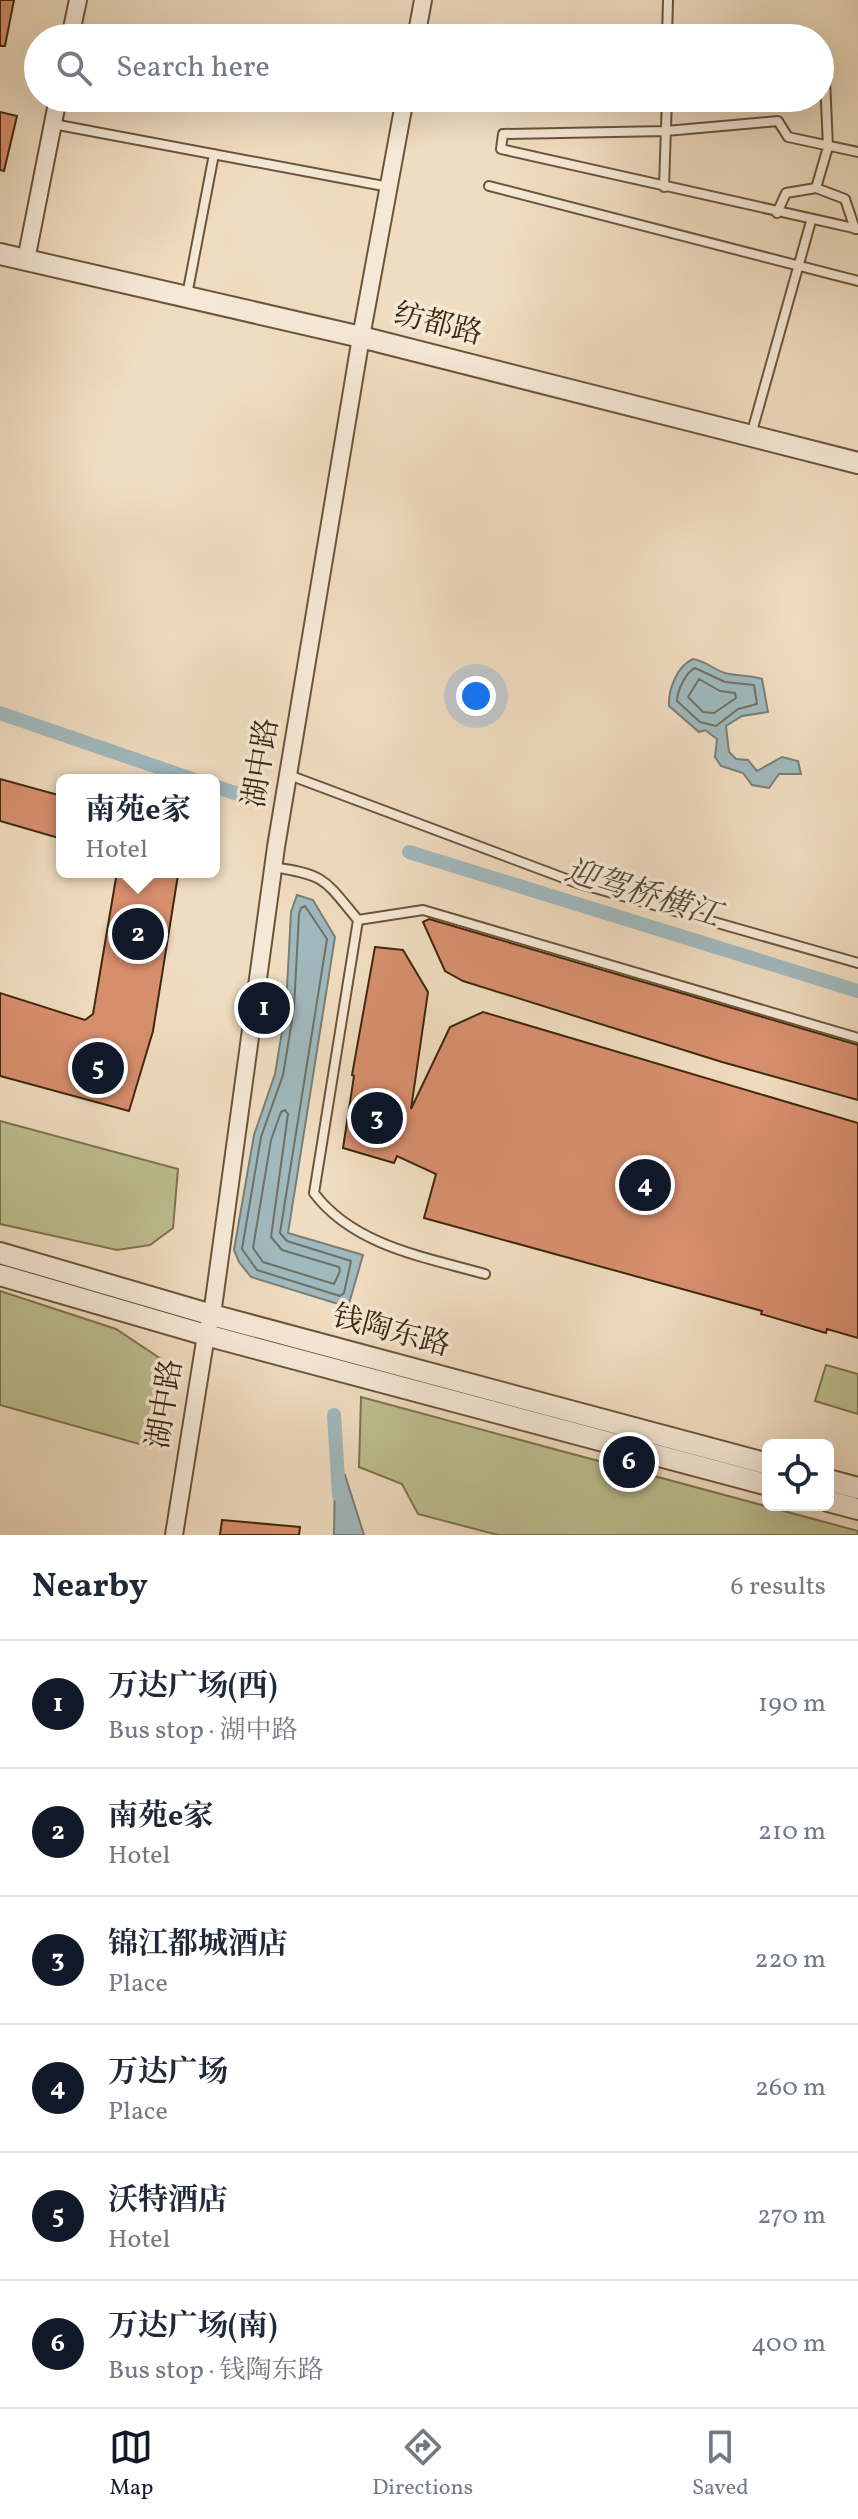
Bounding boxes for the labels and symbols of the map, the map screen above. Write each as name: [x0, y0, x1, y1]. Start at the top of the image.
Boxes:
street label: 纺都路: [389, 294, 487, 356]
your location: [456, 676, 496, 716]
street label: 湖中路: [234, 715, 290, 811]
water label: 迎驾桥横江: [559, 851, 729, 941]
pin: 2: [112, 904, 164, 964]
pin: 1: [238, 978, 290, 1038]
pin: 5: [72, 1038, 124, 1098]
pin: 3: [351, 1088, 403, 1148]
pin: 4: [619, 1155, 671, 1215]
street label: 钱陶东路: [328, 1296, 454, 1368]
street label: 湖中路: [138, 1356, 194, 1452]
pin: 6: [603, 1432, 655, 1492]

